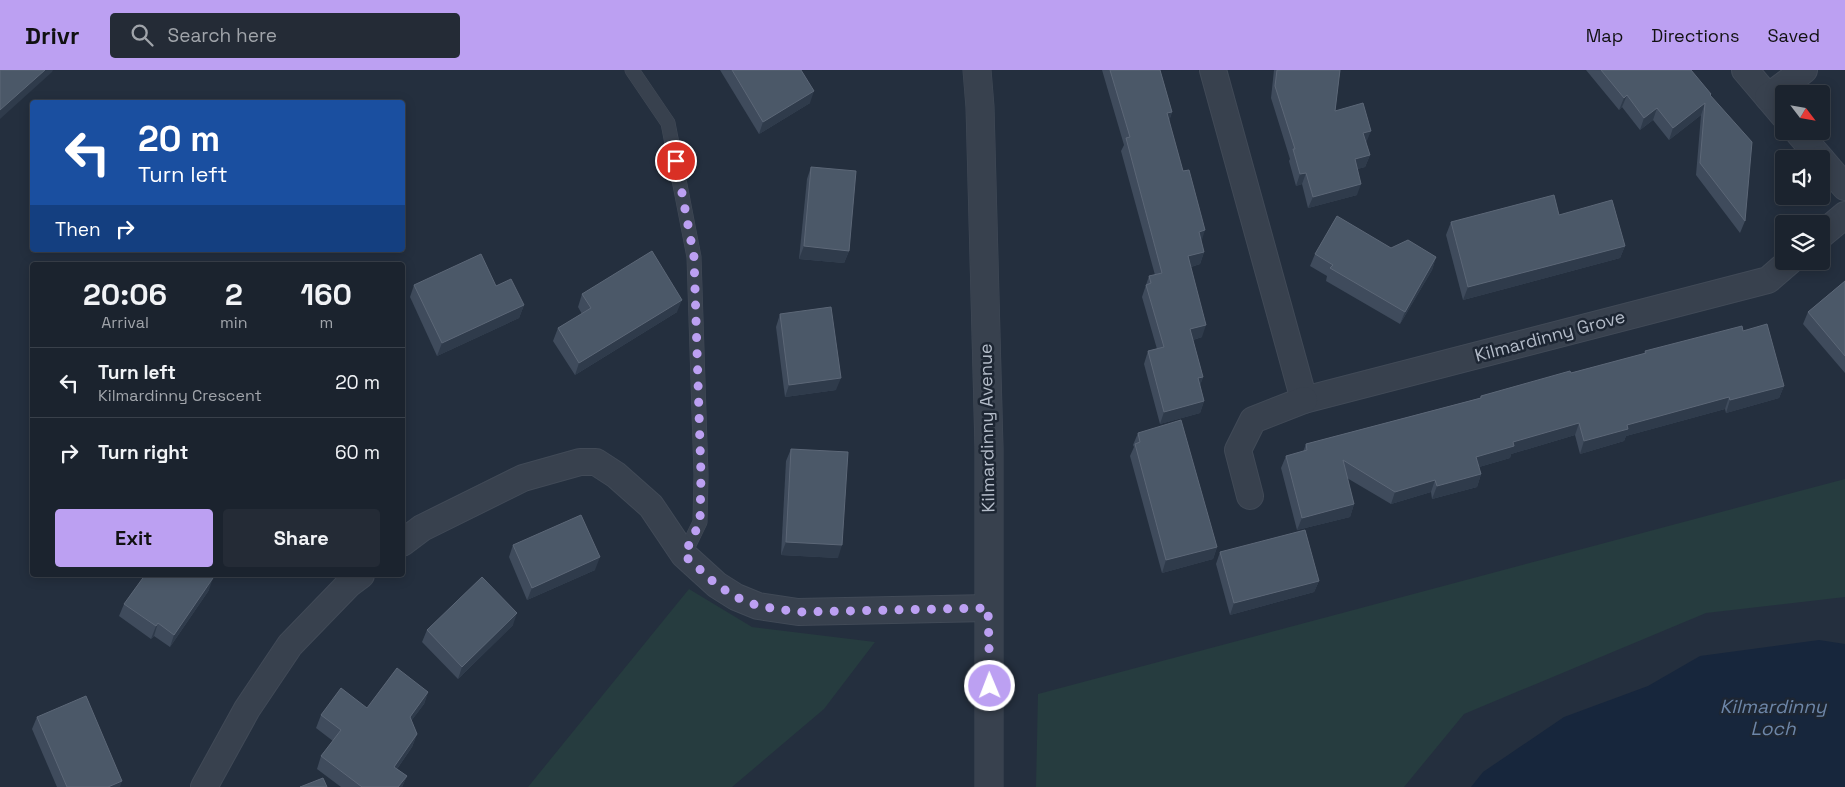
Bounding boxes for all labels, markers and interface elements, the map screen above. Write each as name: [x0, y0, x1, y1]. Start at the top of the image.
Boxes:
search box: [110, 13, 460, 58]
text: Drivr: [25, 20, 80, 51]
icon: search: [128, 21, 156, 49]
text: Search here: [168, 23, 277, 48]
text: Map: [1586, 24, 1623, 47]
text: Directions: [1651, 24, 1740, 47]
text: Saved: [1768, 24, 1820, 47]
north arrow: [1775, 85, 1830, 140]
map controls: [1775, 85, 1830, 270]
text: 20 m: [138, 117, 220, 161]
icon: left: [55, 120, 120, 185]
pin: [655, 140, 697, 182]
icon: arrive: [662, 147, 690, 175]
button: sound: [1775, 150, 1830, 205]
text: Turn left: [138, 160, 228, 188]
icon: right: [111, 215, 139, 243]
button: layers: [1775, 215, 1830, 270]
text: Then: [55, 217, 101, 242]
text: 20:06: [83, 275, 167, 314]
text: 2: [225, 275, 243, 314]
text: 160: [301, 275, 352, 314]
street label: Kilmardinny Grove: [1472, 304, 1628, 367]
text: Arrival: [101, 312, 149, 333]
text: min: [220, 312, 248, 333]
text: m: [319, 312, 333, 333]
street label: Kilmardinny Avenue: [974, 343, 999, 513]
text: Turn left: [98, 360, 176, 385]
icon: left: [55, 369, 83, 397]
text: 20 m: [335, 370, 380, 395]
text: Kilmardinny Crescent: [98, 385, 262, 406]
icon: right: [55, 439, 83, 467]
text: Turn right: [98, 440, 188, 465]
text: 60 m: [335, 440, 380, 465]
button: Exit: [55, 509, 213, 567]
button: Share: [223, 509, 380, 567]
position arrow: [963, 659, 1015, 711]
water label: Kilmardinny Loch: [1720, 694, 1828, 741]

